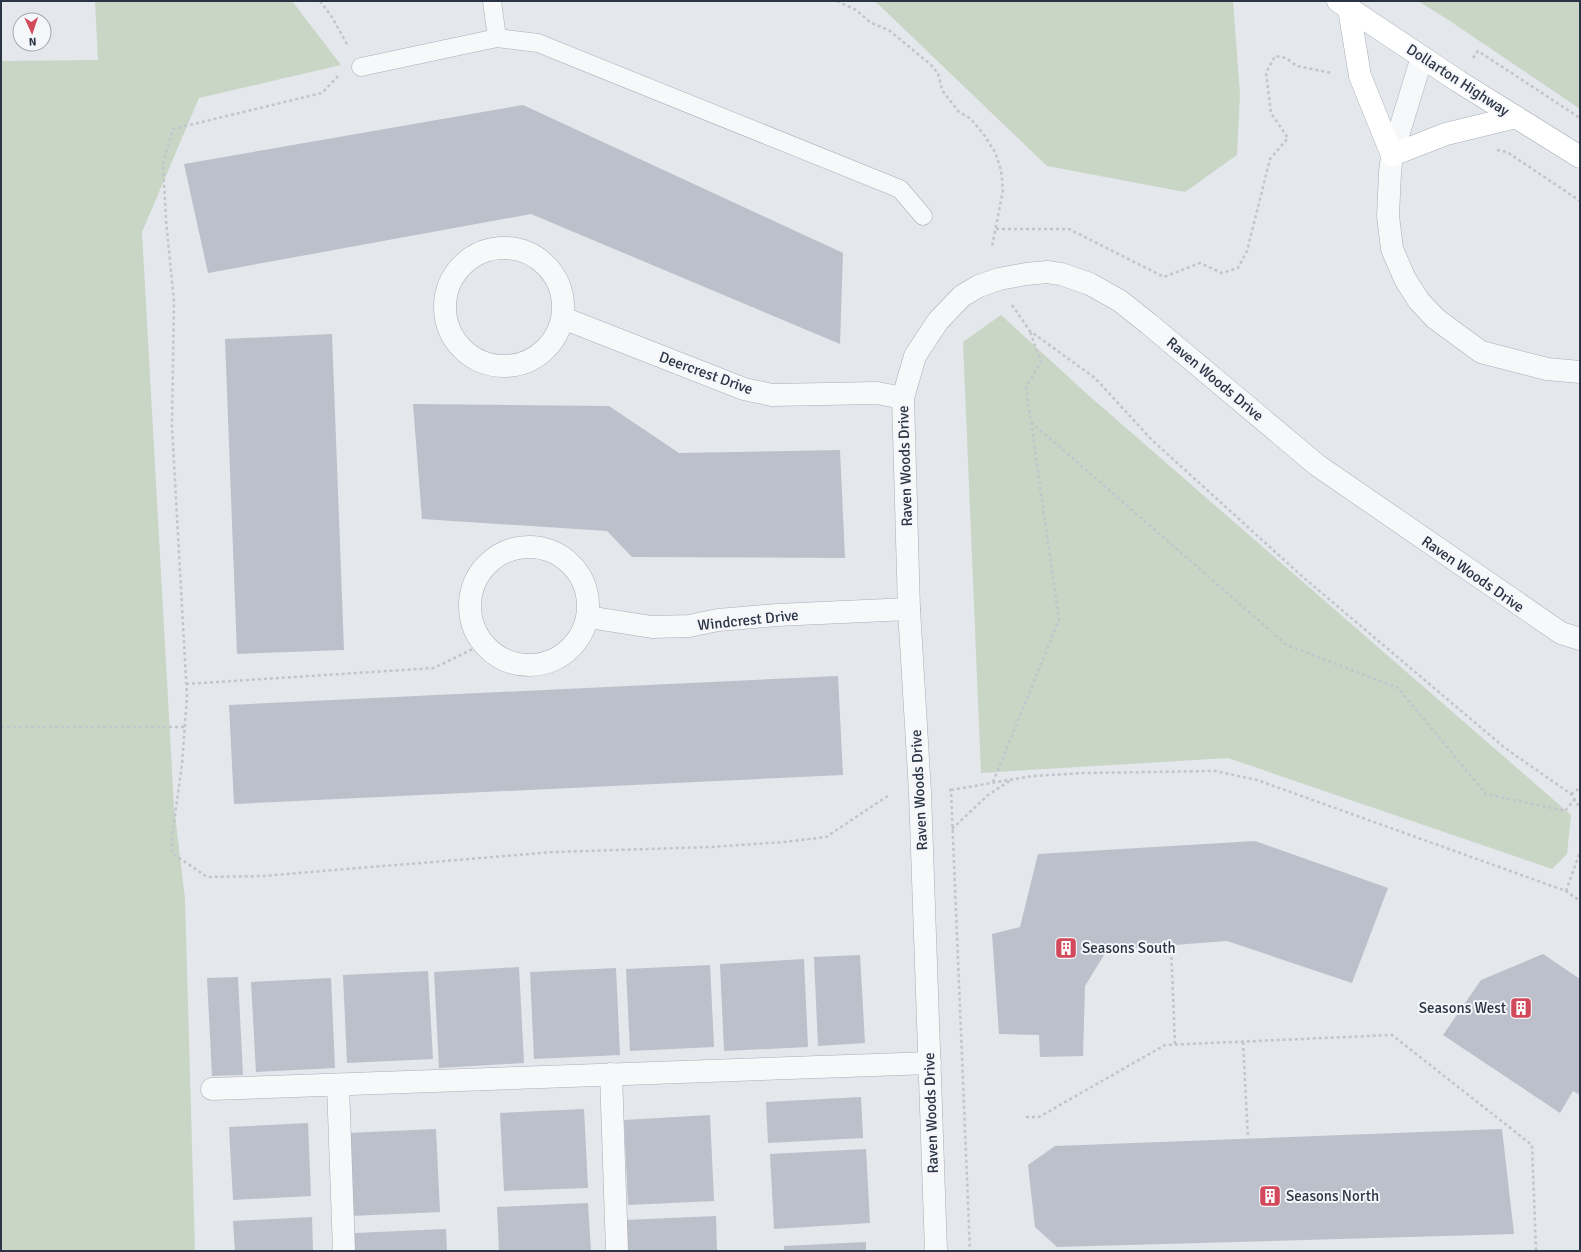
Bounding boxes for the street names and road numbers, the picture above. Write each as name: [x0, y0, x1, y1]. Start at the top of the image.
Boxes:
street label: Dollarton Highway: [1403, 40, 1513, 120]
street label: Raven Woods Drive: [1163, 333, 1267, 425]
street label: Deercrest Drive: [657, 348, 755, 398]
street label: Raven Woods Drive: [894, 405, 916, 527]
street label: Raven Woods Drive: [1418, 532, 1528, 616]
street label: Windcrest Drive: [697, 606, 799, 634]
street label: Raven Woods Drive: [907, 729, 931, 851]
street label: Raven Woods Drive: [920, 1052, 942, 1174]

